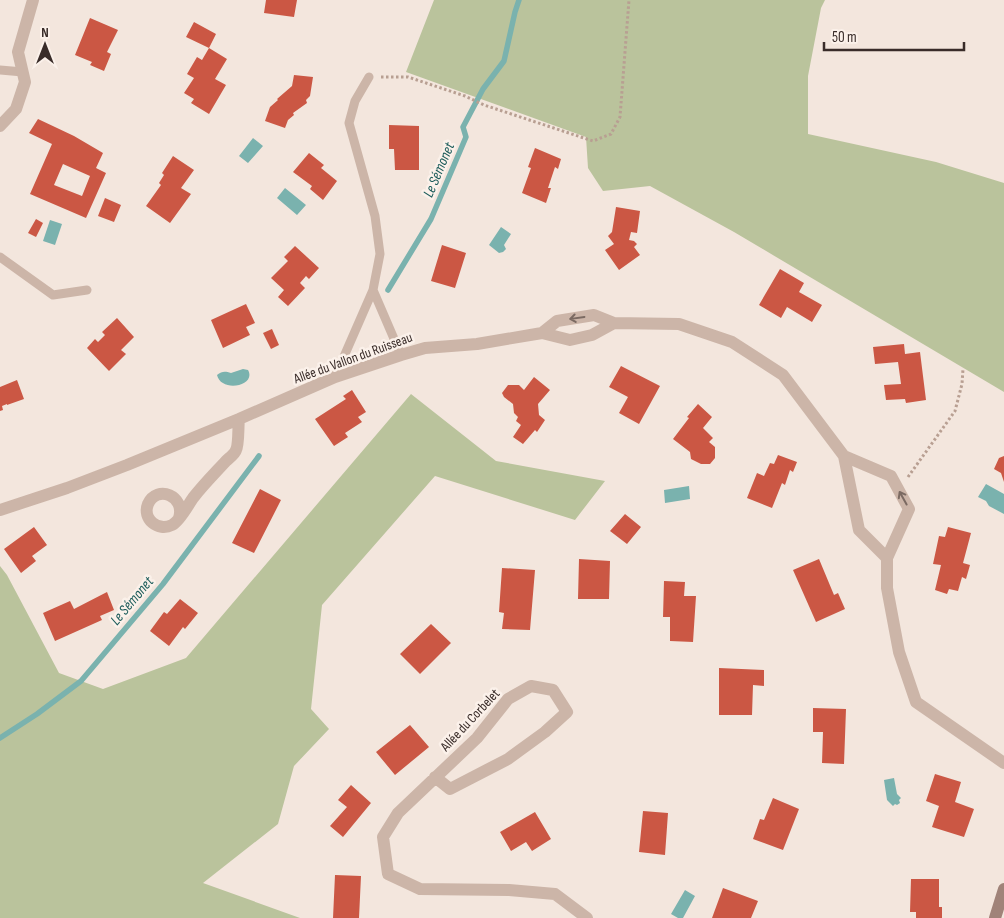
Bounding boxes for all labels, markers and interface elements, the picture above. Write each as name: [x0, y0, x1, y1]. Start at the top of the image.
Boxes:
north arrow: [20, 20, 70, 70]
scale bar: [824, 20, 964, 52]
text: N: [41, 24, 49, 41]
text: 50 m: [832, 28, 857, 47]
water label: Le Sémonet: [419, 139, 459, 200]
one-way arrow: [569, 313, 585, 323]
street label: Allée du Vallon du Ruisseau: [290, 329, 415, 388]
one-way arrow: [898, 492, 908, 506]
water label: Le Sémonet: [106, 572, 158, 629]
street label: Allée du Corbelet: [436, 685, 503, 755]

